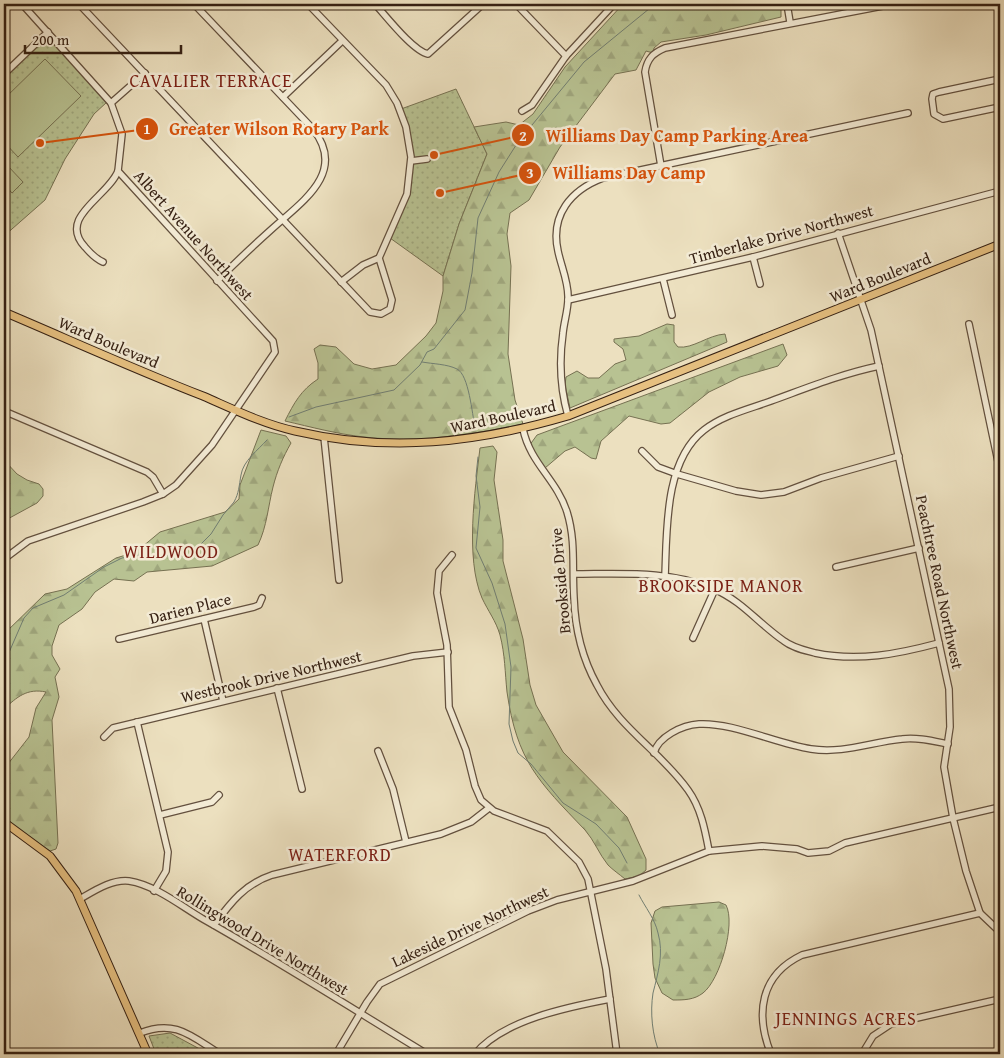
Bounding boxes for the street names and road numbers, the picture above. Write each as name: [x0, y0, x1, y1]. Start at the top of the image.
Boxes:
street label: Albert Avenue Northwest: [129, 164, 260, 306]
street label: Timberlake Drive Northwest: [686, 198, 876, 270]
street label: Ward Boulevard: [826, 246, 935, 308]
street label: Ward Boulevard: [55, 310, 163, 374]
street label: Ward Boulevard: [448, 393, 558, 439]
street label: Peachtree Road Northwest: [910, 493, 970, 672]
street label: Brookside Drive: [543, 527, 577, 635]
street label: Darien Place: [147, 586, 233, 630]
street label: Westbrook Drive Northwest: [178, 643, 364, 708]
street label: Rollingwood Drive Northwest: [172, 879, 354, 1001]
street label: Lakeside Drive Northwest: [387, 879, 553, 973]

